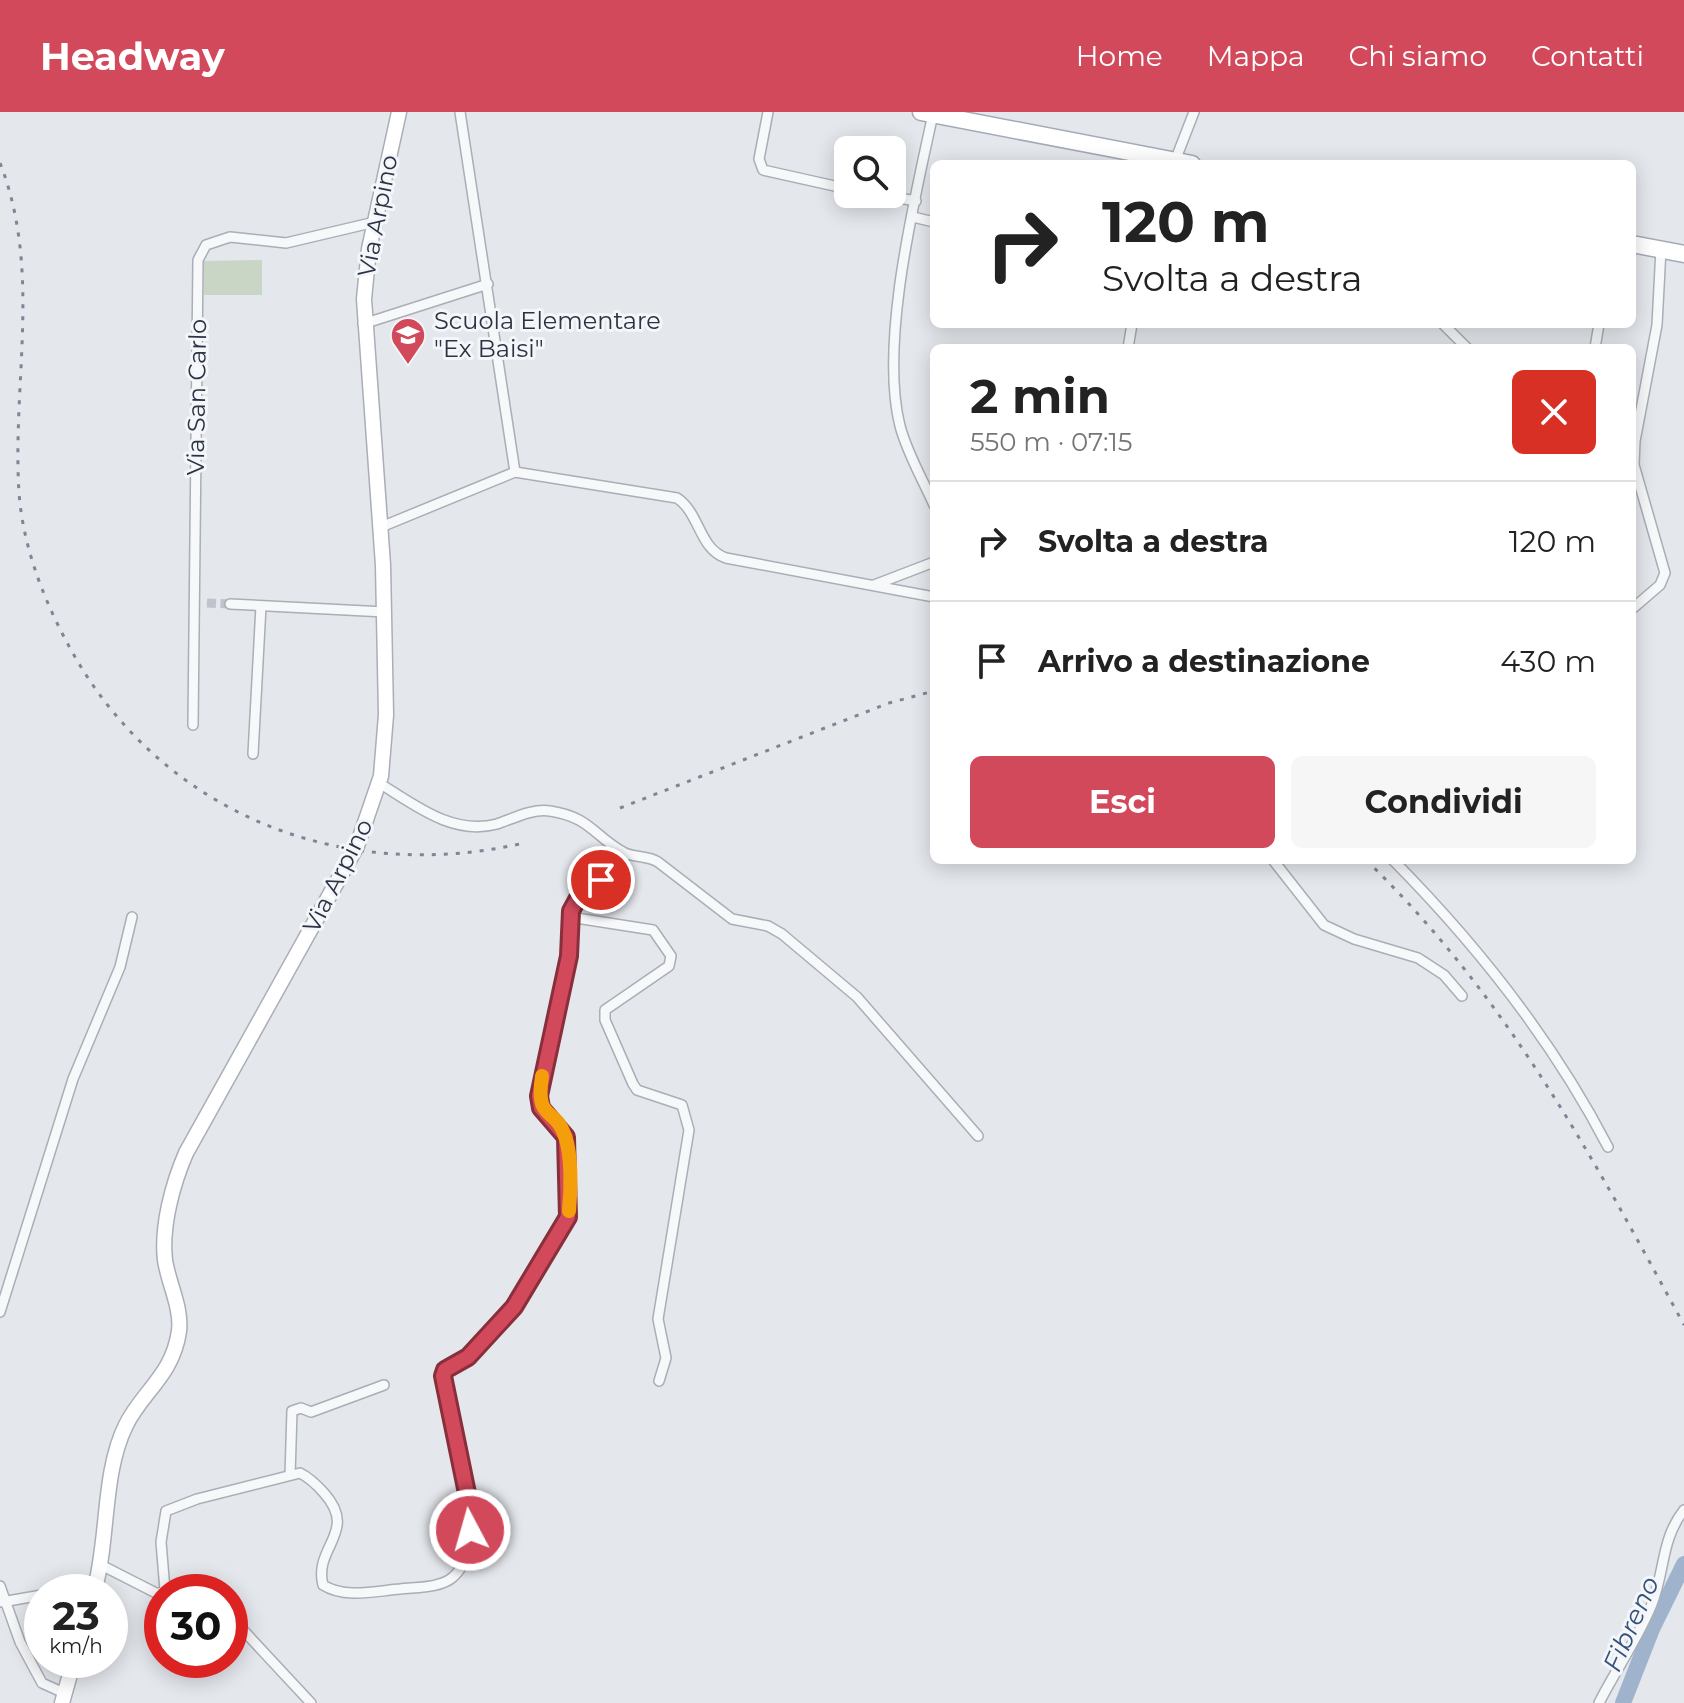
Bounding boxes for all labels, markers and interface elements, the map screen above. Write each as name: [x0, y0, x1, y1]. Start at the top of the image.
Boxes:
text: Headway: [40, 33, 225, 80]
text: Home: [1076, 39, 1163, 73]
text: Mappa: [1207, 39, 1304, 73]
text: Chi siamo: [1348, 39, 1487, 73]
text: Contatti: [1531, 39, 1644, 73]
map controls: [834, 136, 906, 208]
button: search: [834, 136, 906, 208]
street label: Via Arpino: [351, 152, 404, 279]
text: 120 m: [1102, 188, 1270, 256]
icon: right: [970, 192, 1074, 296]
text: Svolta a destra: [1102, 256, 1362, 300]
place label: Scuola Elementare "Ex Baisi": [434, 306, 661, 363]
school or university icon: Scuola Elementare "Ex Baisi": [389, 316, 427, 366]
street label: Via San Carlo: [181, 318, 212, 476]
text: 2 min: [970, 367, 1110, 425]
button: close: [1512, 370, 1596, 454]
text: 550 m · 07:15: [970, 426, 1133, 458]
icon: right: [970, 519, 1014, 563]
text: Svolta a destra: [1038, 523, 1268, 560]
text: 120 m: [1509, 523, 1596, 560]
icon: arrive: [970, 639, 1014, 683]
text: Arrivo a destinazione: [1038, 643, 1370, 680]
text: 430 m: [1500, 643, 1596, 680]
button: Esci: [970, 756, 1275, 848]
button: Condividi: [1291, 756, 1596, 848]
street label: Via Arpino: [297, 814, 379, 938]
pin: [567, 846, 635, 914]
icon: arrive: [579, 858, 623, 902]
position arrow: [428, 1488, 512, 1572]
water label: Fibreno: [1596, 1571, 1666, 1677]
speed limit sign: 30: [144, 1574, 248, 1678]
text: 23: [52, 1591, 100, 1640]
text: km/h: [49, 1634, 103, 1658]

